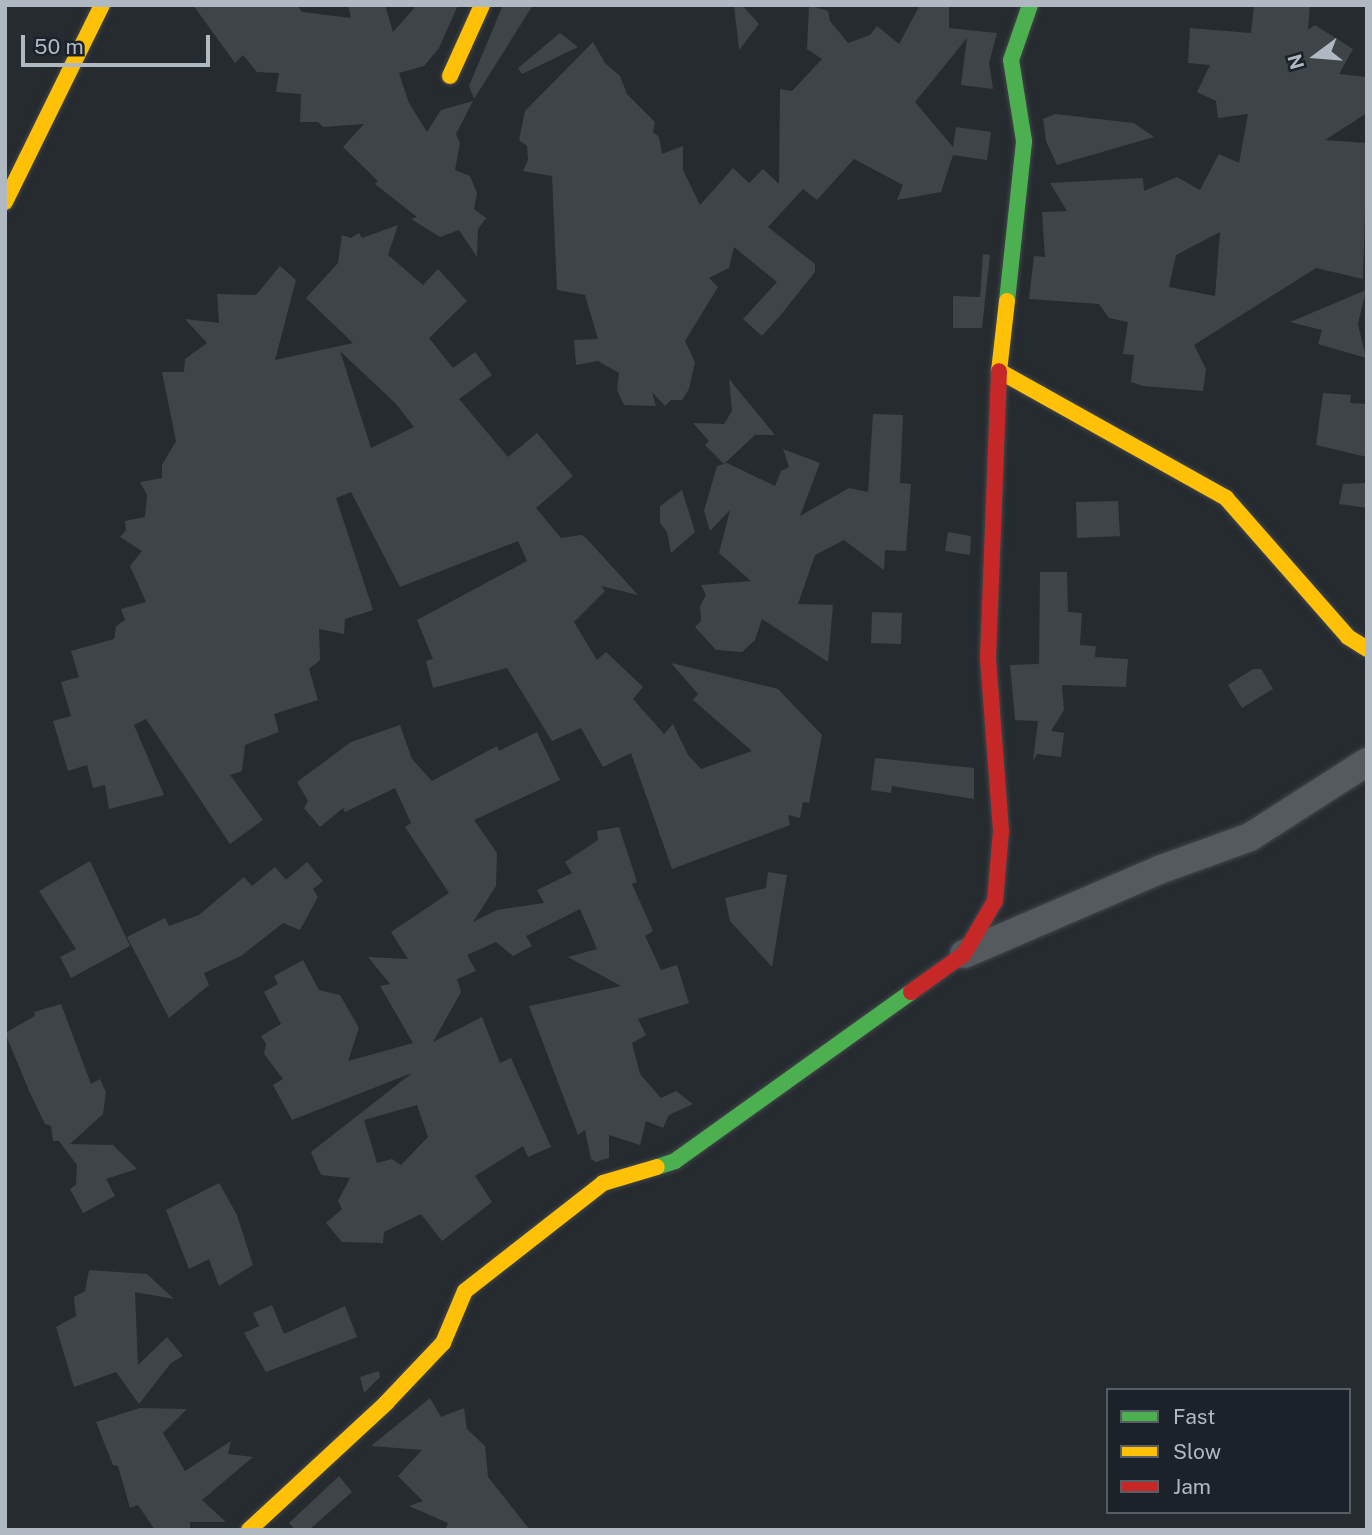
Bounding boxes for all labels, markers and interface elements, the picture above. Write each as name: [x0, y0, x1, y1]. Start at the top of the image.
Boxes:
scale bar: [24, 21, 214, 65]
north arrow: [1281, 21, 1351, 91]
text: 50 m: [34, 34, 84, 59]
text: N: [1283, 52, 1308, 72]
legend: [1106, 1388, 1351, 1514]
text: Fast: [1173, 1404, 1215, 1429]
text: Slow: [1173, 1439, 1221, 1464]
text: Jam: [1173, 1474, 1211, 1499]

